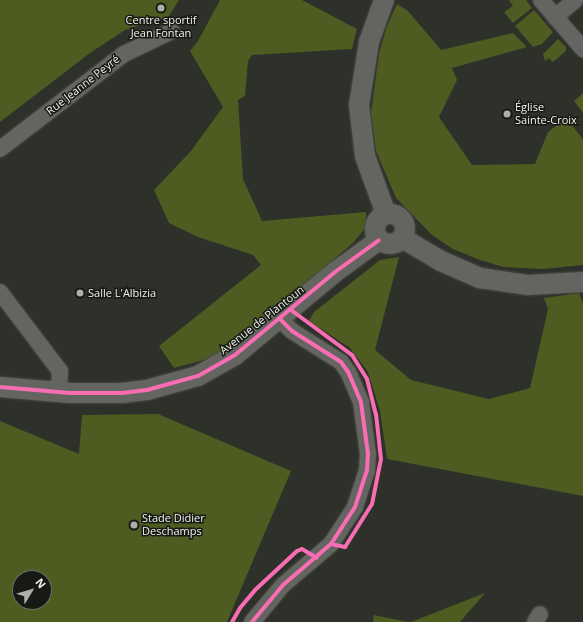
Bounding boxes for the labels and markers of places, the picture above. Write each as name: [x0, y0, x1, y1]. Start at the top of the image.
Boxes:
marker: Centre sportif Jean Fontan: [156, 3, 166, 13]
place label: Centre sportif Jean Fontan: [126, 14, 196, 40]
place label: Église Sainte-Croix: [515, 101, 577, 127]
marker: Église Sainte-Croix: [502, 109, 512, 119]
place label: Salle L'Albizia: [88, 286, 156, 300]
marker: Salle L'Albizia: [75, 288, 85, 298]
place label: Stade Didier Deschamps: [142, 512, 205, 538]
marker: Stade Didier Deschamps: [129, 520, 139, 530]

